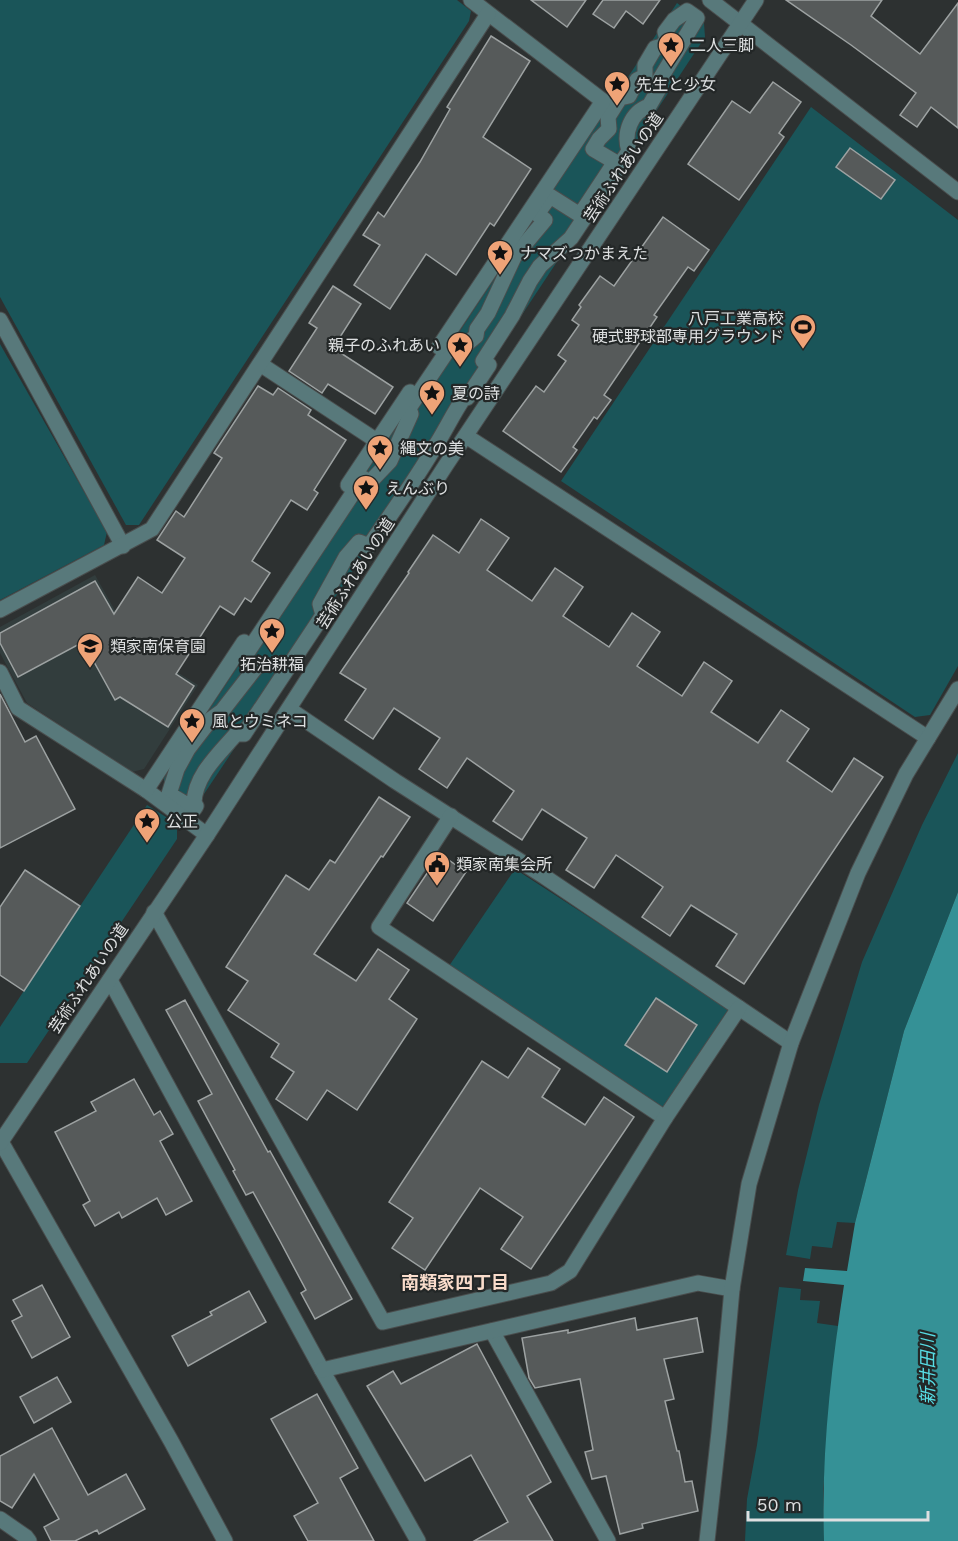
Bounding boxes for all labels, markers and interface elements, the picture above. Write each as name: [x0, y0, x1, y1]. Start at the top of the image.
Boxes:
place icon: 二人三脚: [656, 30, 686, 68]
place label: 二人三脚: [690, 36, 754, 55]
place icon: 先生と少女: [602, 69, 632, 107]
place label: 先生と少女: [636, 75, 716, 94]
street label: 芸術ふれあいの道: [580, 109, 667, 226]
place icon: ナマズつかまえた: [485, 238, 515, 276]
place label: ナマズつかまえた: [520, 244, 648, 263]
place label: 八戸工業高校 硬式野球部専用グラウンド: [592, 309, 784, 346]
sports icon: 八戸工業高校 硬式野球部専用グラウンド: [788, 312, 818, 350]
place icon: 親子のふれあい: [445, 330, 475, 368]
place label: 親子のふれあい: [328, 336, 440, 355]
place icon: 夏の詩: [417, 378, 447, 416]
place label: 夏の詩: [452, 384, 500, 403]
place icon: 縄文の美: [365, 433, 395, 471]
place label: 縄文の美: [400, 439, 464, 458]
place icon: えんぶり: [351, 473, 381, 511]
place label: えんぶり: [386, 479, 450, 498]
street label: 芸術ふれあいの道: [313, 514, 398, 632]
place icon: 拓治耕福: [257, 616, 287, 654]
school or university icon: 類家南保育園: [75, 631, 105, 669]
place label: 類家南保育園: [110, 637, 206, 656]
place label: 拓治耕福: [240, 655, 304, 674]
place icon: 風とウミネコ: [177, 706, 207, 744]
place label: 風とウミネコ: [212, 712, 308, 731]
place icon: 公正: [132, 806, 162, 844]
place label: 公正: [166, 812, 198, 831]
public building icon: 類家南集会所: [422, 849, 452, 887]
place label: 類家南集会所: [456, 855, 552, 874]
street label: 芸術ふれあいの道: [45, 920, 132, 1037]
district label: 南類家四丁目: [401, 1272, 509, 1293]
water label: 新井田川: [917, 1331, 938, 1405]
scale bar: [748, 1484, 928, 1522]
text: 50 m: [757, 1494, 802, 1515]

